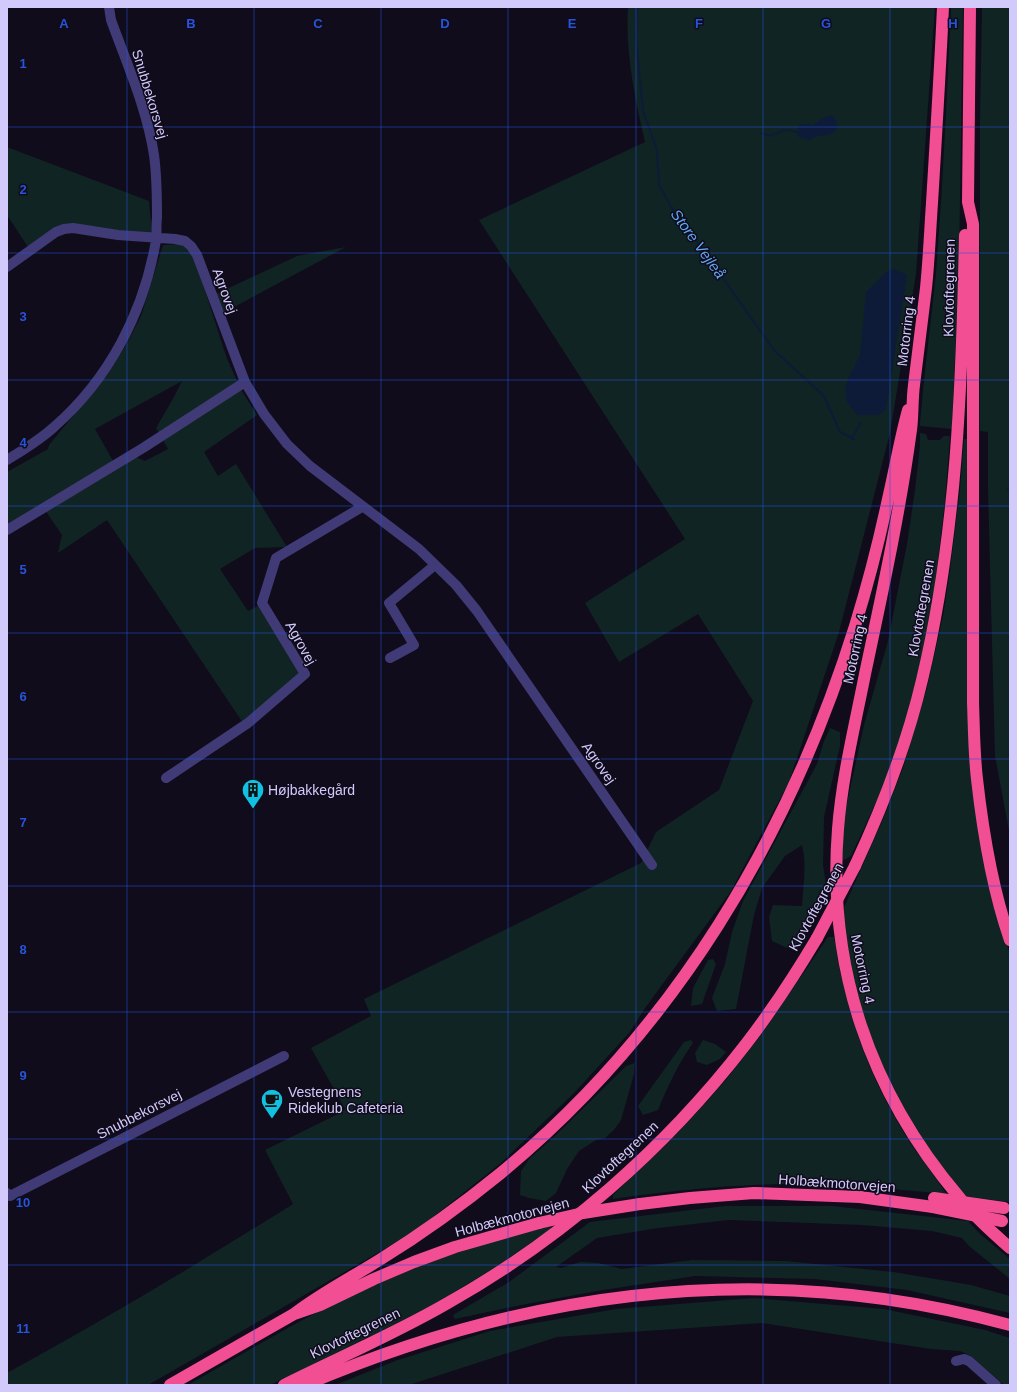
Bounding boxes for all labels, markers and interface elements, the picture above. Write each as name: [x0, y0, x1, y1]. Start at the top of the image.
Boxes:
text: A: [59, 16, 69, 31]
text: B: [186, 16, 196, 31]
text: C: [313, 16, 323, 31]
text: D: [440, 16, 450, 31]
text: E: [568, 16, 577, 31]
text: F: [695, 16, 703, 31]
text: G: [821, 16, 831, 31]
text: H: [948, 16, 958, 31]
street label: Snubbekorsvej: [129, 47, 171, 141]
text: 1: [19, 56, 27, 71]
text: 2: [19, 182, 27, 197]
water label: Store Vejleå: [668, 206, 729, 282]
street label: Klovtoftegrenen: [940, 239, 958, 337]
street label: Agrovej: [209, 266, 241, 316]
street label: Motorring 4: [894, 295, 918, 367]
text: 3: [19, 309, 27, 324]
text: 4: [19, 435, 27, 450]
street label: Klovtoftegrenen: [905, 558, 937, 658]
text: 5: [19, 562, 27, 577]
street label: Motorring 4: [840, 613, 870, 685]
street label: Agrovej: [282, 618, 320, 668]
text: 6: [19, 689, 27, 704]
street label: Agrovej: [579, 739, 619, 787]
building icon: Højbakkegård: [240, 777, 266, 810]
place label: Højbakkegård: [268, 782, 355, 798]
text: 7: [19, 815, 27, 830]
street label: Klovtoftegrenen: [785, 860, 847, 954]
street label: Motorring 4: [848, 933, 878, 1005]
text: 8: [19, 942, 27, 957]
text: 9: [19, 1068, 27, 1083]
place label: Vestegnens Rideklub Cafeteria: [288, 1084, 403, 1116]
street label: Snubbekorsvej: [94, 1086, 184, 1142]
cafe icon: Vestegnens Rideklub Cafeteria: [259, 1087, 285, 1120]
street label: Klovtoftegrenen: [579, 1118, 661, 1196]
street label: Holbækmotorvejen: [778, 1171, 896, 1195]
street label: Holbækmotorvejen: [453, 1194, 571, 1240]
text: 10: [16, 1195, 30, 1210]
street label: Klovtoftegrenen: [307, 1304, 403, 1362]
text: 11: [16, 1321, 30, 1336]

